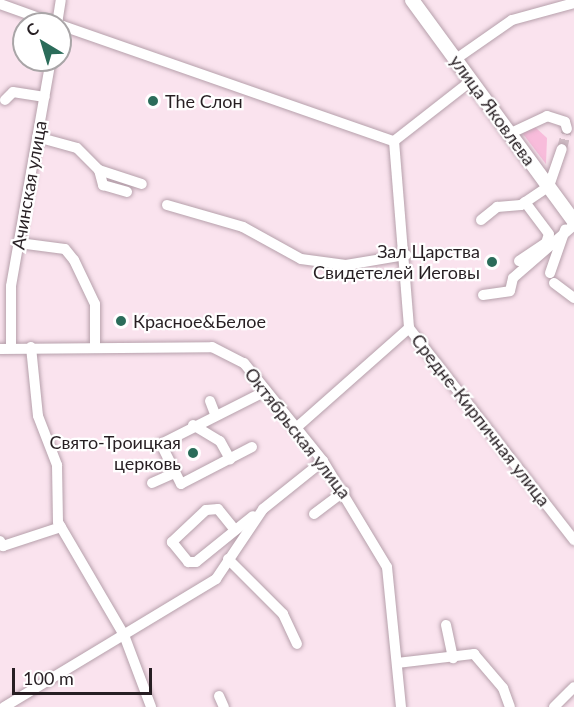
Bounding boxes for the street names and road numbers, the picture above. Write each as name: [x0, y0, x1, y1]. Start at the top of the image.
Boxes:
street label: улица Яковлева: [446, 50, 540, 170]
street label: Ачинская улица: [7, 119, 51, 251]
street label: Средне-Кирпичная улица: [407, 330, 555, 510]
street label: Октябрьская улица: [240, 363, 356, 503]

